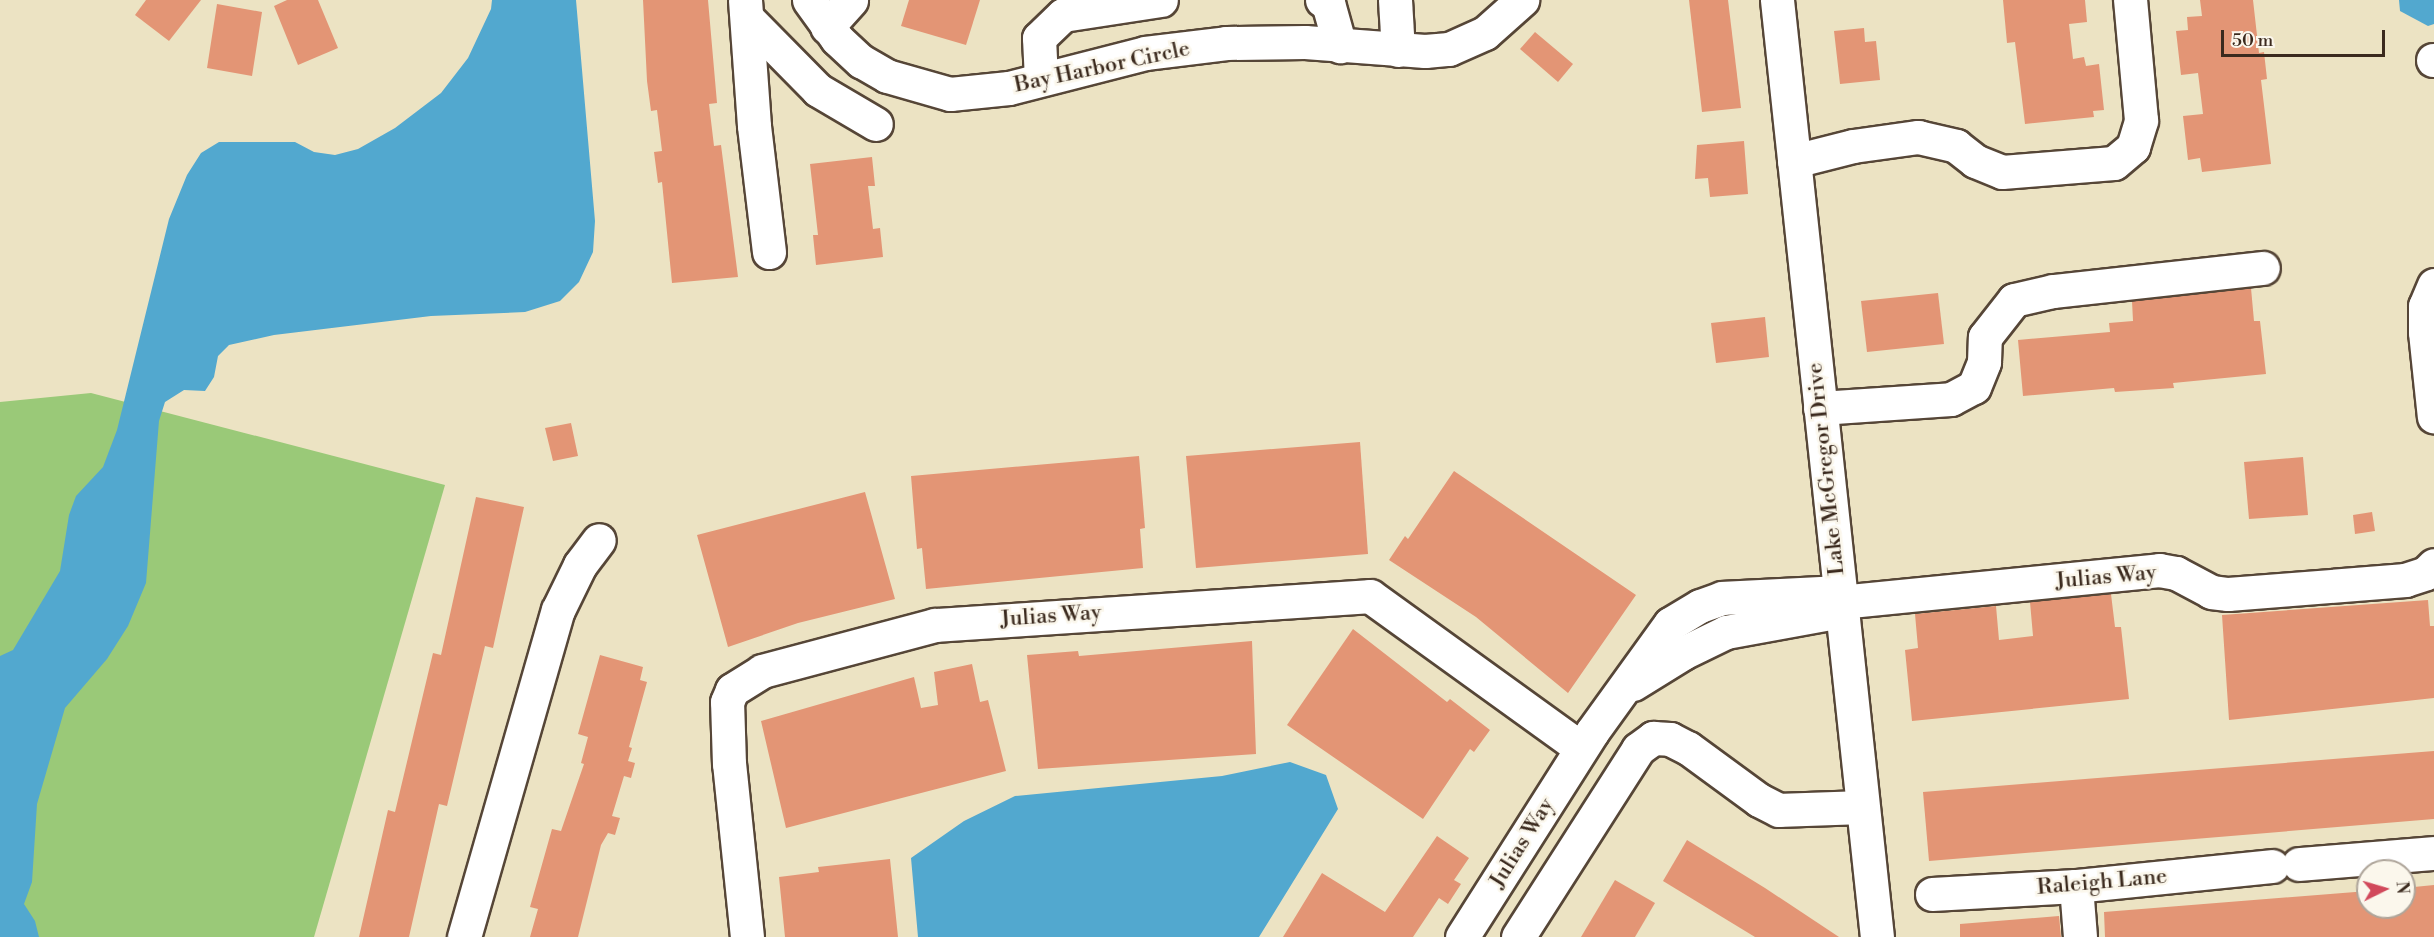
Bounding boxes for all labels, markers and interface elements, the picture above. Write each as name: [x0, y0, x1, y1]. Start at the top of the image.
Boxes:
scale bar: [2224, 18, 2388, 56]
text: 50 m: [2232, 29, 2273, 52]
street label: Bay Harbor Circle: [1012, 35, 1192, 99]
street label: Lake McGregor Drive: [1802, 361, 1850, 577]
street label: Julias Way: [2054, 559, 2158, 595]
street label: Julias Way: [1000, 599, 1102, 633]
street label: Julias Way: [1484, 793, 1560, 893]
north arrow: [2356, 859, 2416, 919]
street label: Raleigh Lane: [2036, 863, 2168, 901]
text: N: [2391, 880, 2412, 895]

